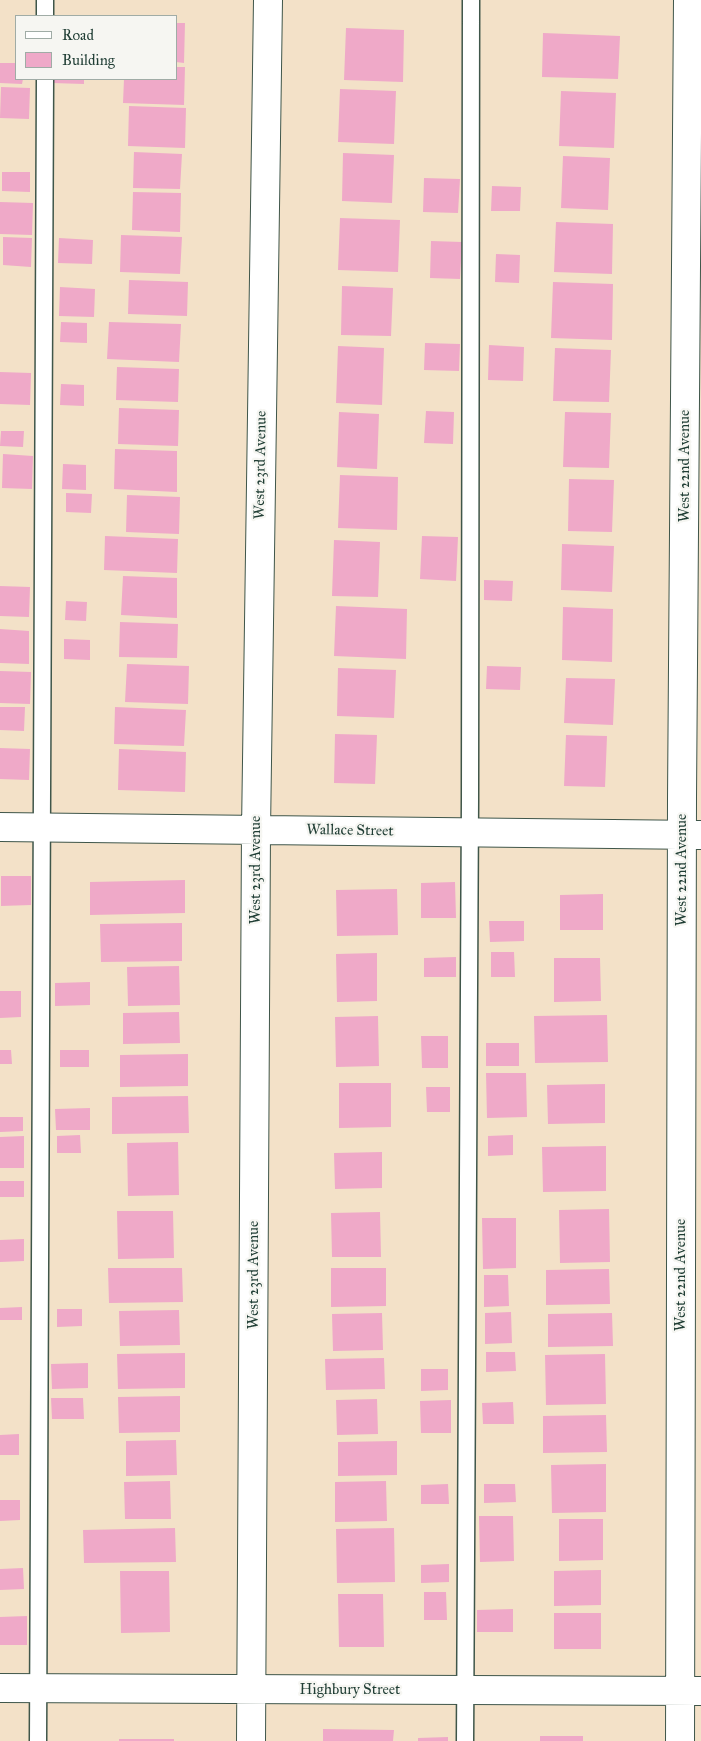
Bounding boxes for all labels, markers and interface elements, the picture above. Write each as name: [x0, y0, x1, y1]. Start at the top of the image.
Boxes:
legend: [15, 15, 178, 80]
text: Road: [62, 26, 94, 44]
text: Building: [62, 51, 115, 69]
street label: West 22nd Avenue: [676, 410, 694, 522]
street label: West 23rd Avenue: [251, 411, 271, 519]
street label: West 22nd Avenue: [673, 814, 691, 926]
street label: West 23rd Avenue: [247, 816, 265, 924]
street label: Wallace Street: [306, 821, 394, 841]
street label: West 22nd Avenue: [672, 1219, 690, 1331]
street label: West 23rd Avenue: [245, 1221, 263, 1329]
street label: Highbury Street: [300, 1681, 400, 1699]

